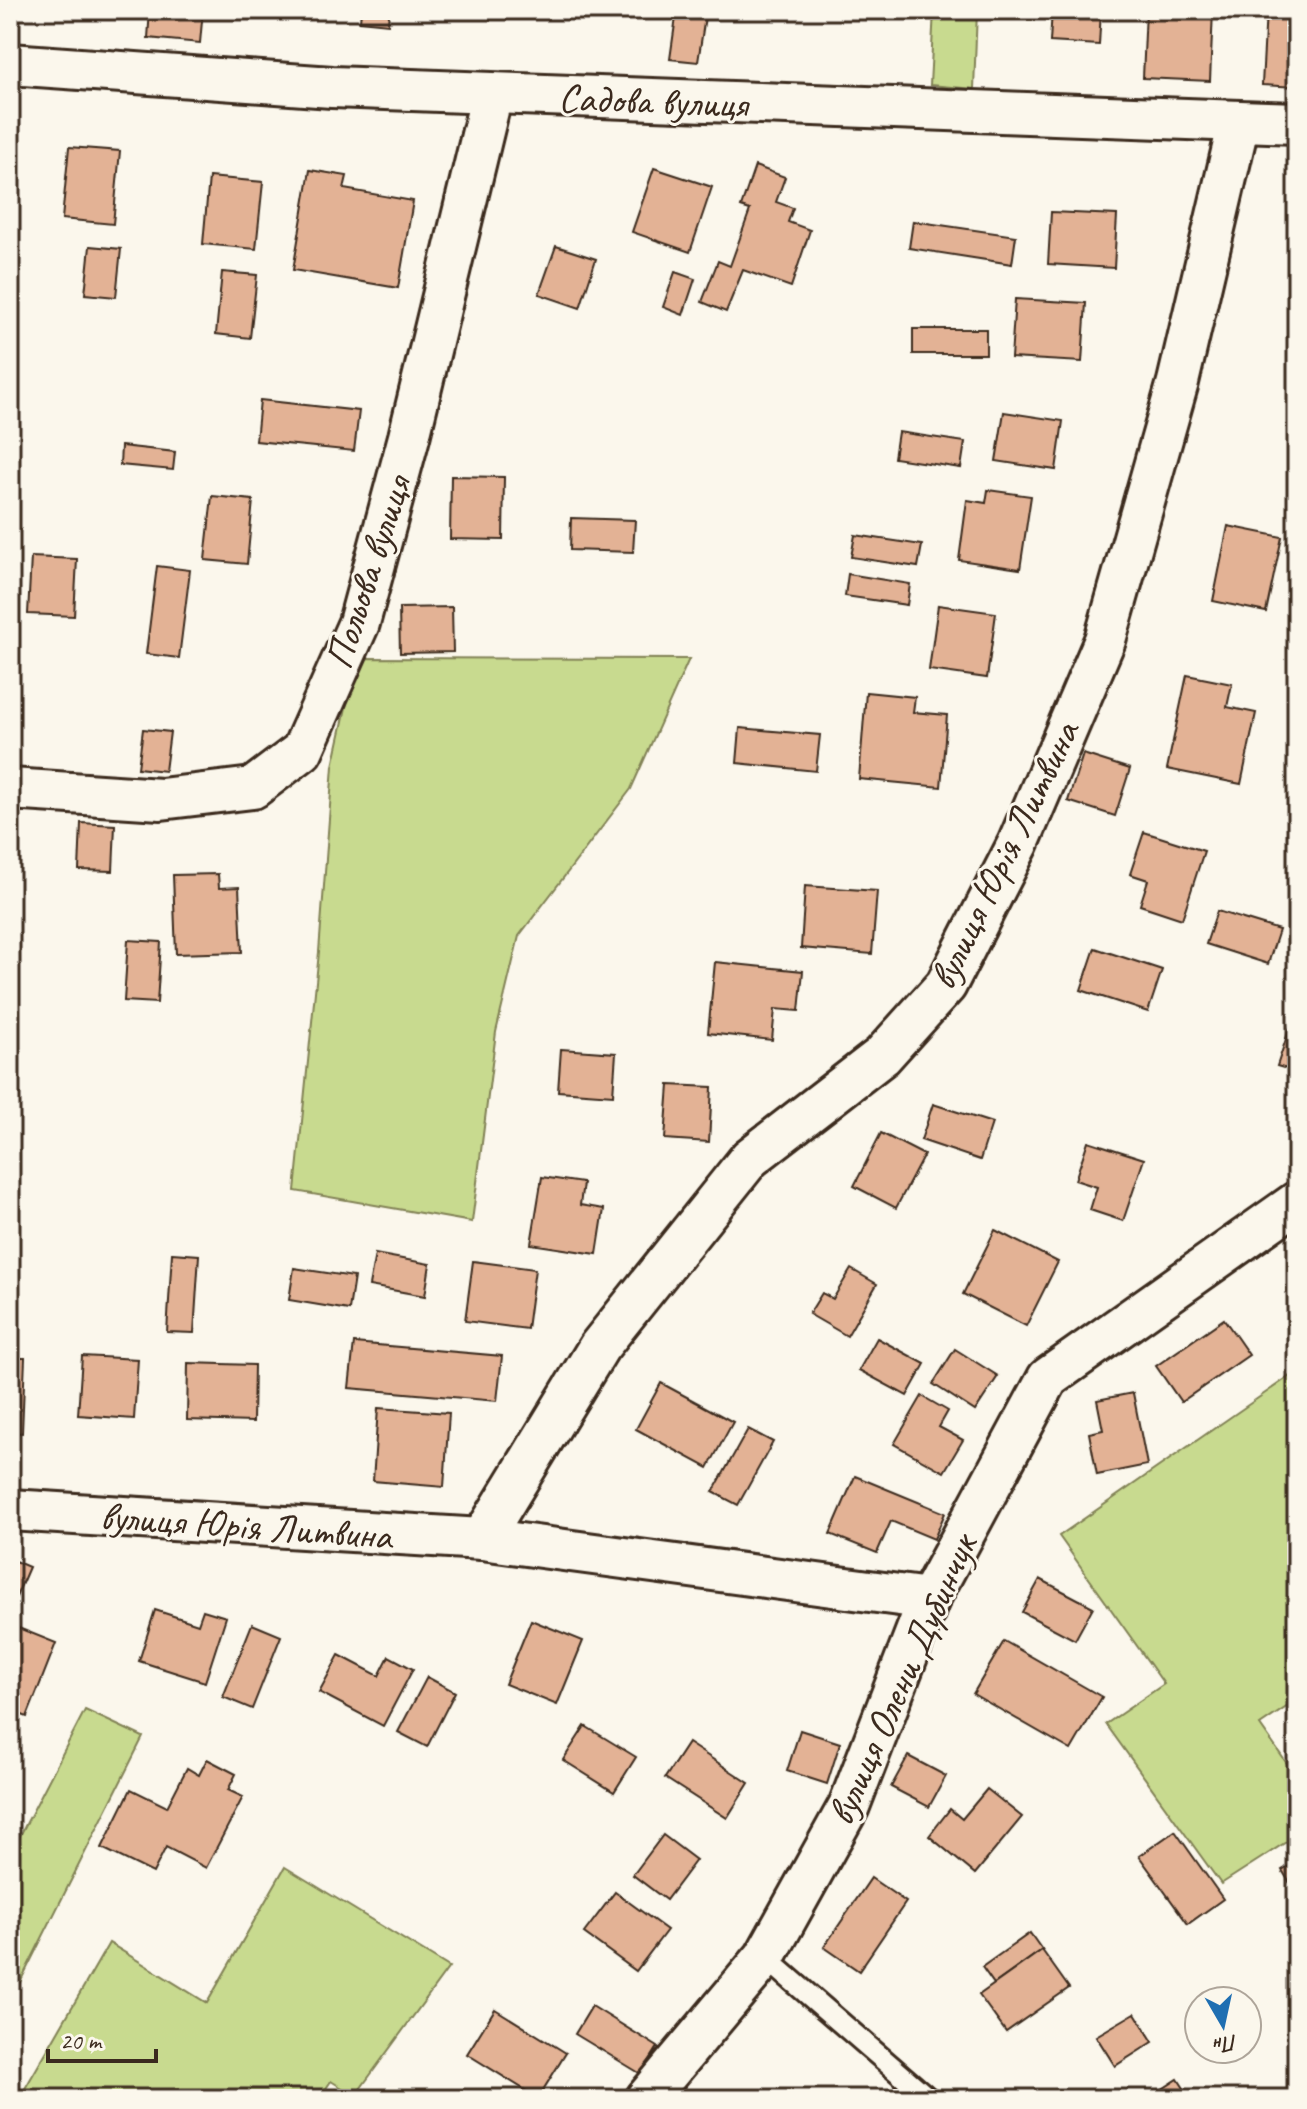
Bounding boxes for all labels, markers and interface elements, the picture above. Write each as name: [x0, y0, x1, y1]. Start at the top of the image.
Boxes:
street label: Садова вулиця: [558, 73, 752, 129]
street label: Польова вулиця: [313, 467, 424, 675]
street label: вулиця Юрія Литвина: [917, 711, 1091, 998]
street label: вулиця Юрія Литвина: [99, 1491, 396, 1561]
street label: вулиця Олени Дубинчук: [815, 1524, 989, 1833]
north arrow: [1183, 1985, 1263, 2065]
scale bar: [48, 2013, 156, 2063]
text: 20 m: [60, 2026, 103, 2056]
text: Пн: [1211, 2028, 1240, 2060]

